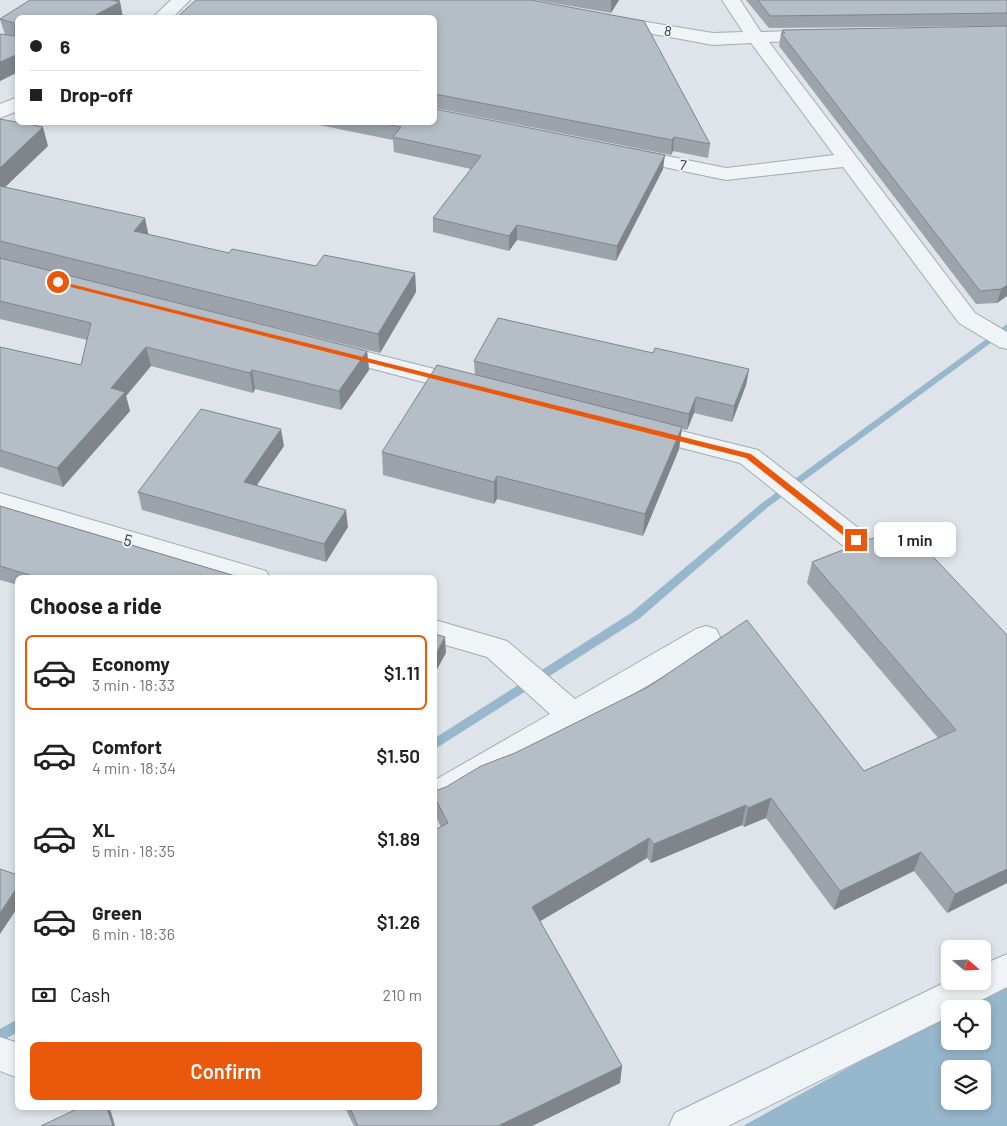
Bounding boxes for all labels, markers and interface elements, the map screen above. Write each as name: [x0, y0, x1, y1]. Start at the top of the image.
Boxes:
street label: 8: [663, 22, 673, 40]
text: 6: [60, 35, 70, 58]
text: Drop-off: [60, 83, 133, 106]
street label: 7: [678, 156, 688, 174]
route start: [47, 271, 69, 293]
callout: 1 min: [874, 522, 956, 558]
street label: 5: [122, 529, 135, 550]
route end: [845, 529, 867, 551]
text: 1 min: [898, 530, 932, 549]
text: Choose a ride: [30, 592, 162, 618]
icon: car: [32, 650, 77, 695]
text: Economy: [92, 652, 170, 675]
text: $1.11: [384, 661, 420, 684]
text: 3 min · 18:33: [92, 675, 175, 694]
icon: car: [32, 733, 77, 778]
text: Comfort: [92, 735, 162, 758]
text: $1.50: [376, 744, 420, 767]
text: 4 min · 18:34: [92, 758, 176, 777]
icon: car: [32, 816, 77, 861]
text: XL: [92, 818, 115, 841]
text: $1.89: [377, 827, 420, 850]
text: 5 min · 18:35: [92, 841, 175, 860]
icon: car: [32, 899, 77, 944]
text: Green: [92, 901, 142, 924]
text: $1.26: [377, 910, 420, 933]
text: 6 min · 18:36: [92, 924, 175, 943]
north arrow: [941, 940, 991, 990]
map controls: [941, 940, 991, 1110]
icon: cash: [30, 981, 58, 1009]
text: Cash: [70, 983, 111, 1006]
text: 210 m: [383, 985, 422, 1004]
button: locate: [941, 1000, 991, 1050]
button: Confirm: [30, 1042, 422, 1100]
button: layers: [941, 1060, 991, 1110]

